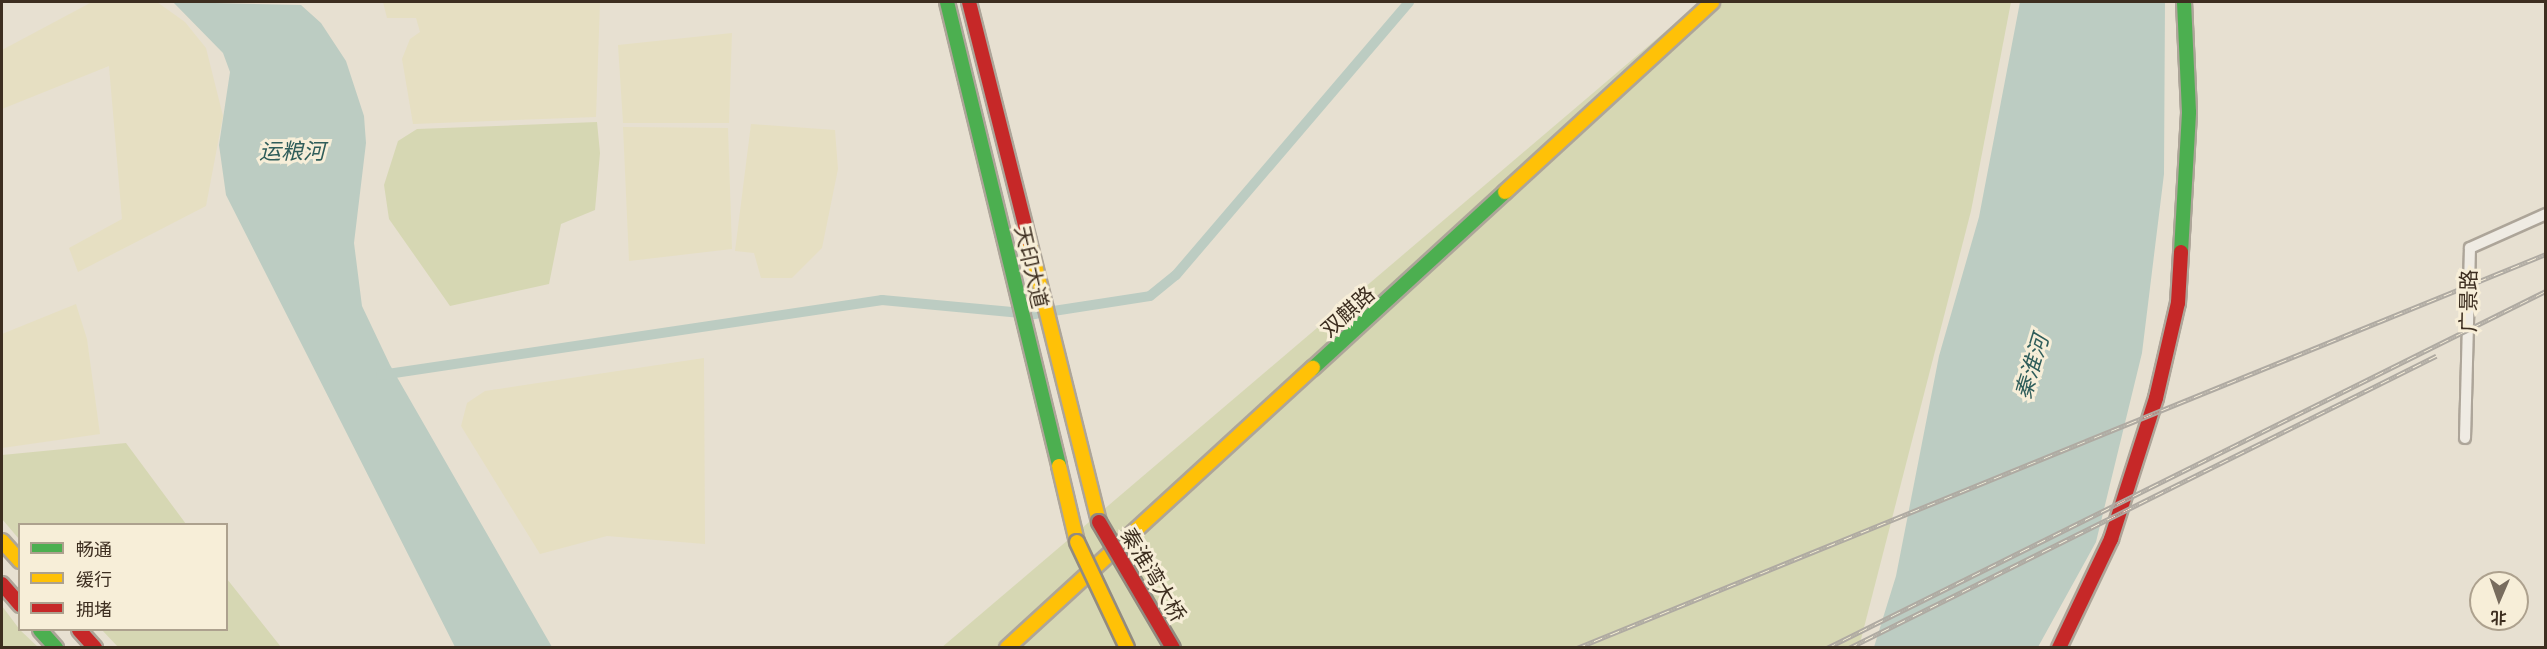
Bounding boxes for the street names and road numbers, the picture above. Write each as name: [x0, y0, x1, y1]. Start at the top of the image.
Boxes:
street label: 天印大道: [1009, 223, 1053, 311]
street label: 广景路: [2456, 269, 2482, 333]
street label: 双麒路: [1316, 282, 1380, 342]
street label: 秦淮湾大桥: [1115, 524, 1191, 626]

